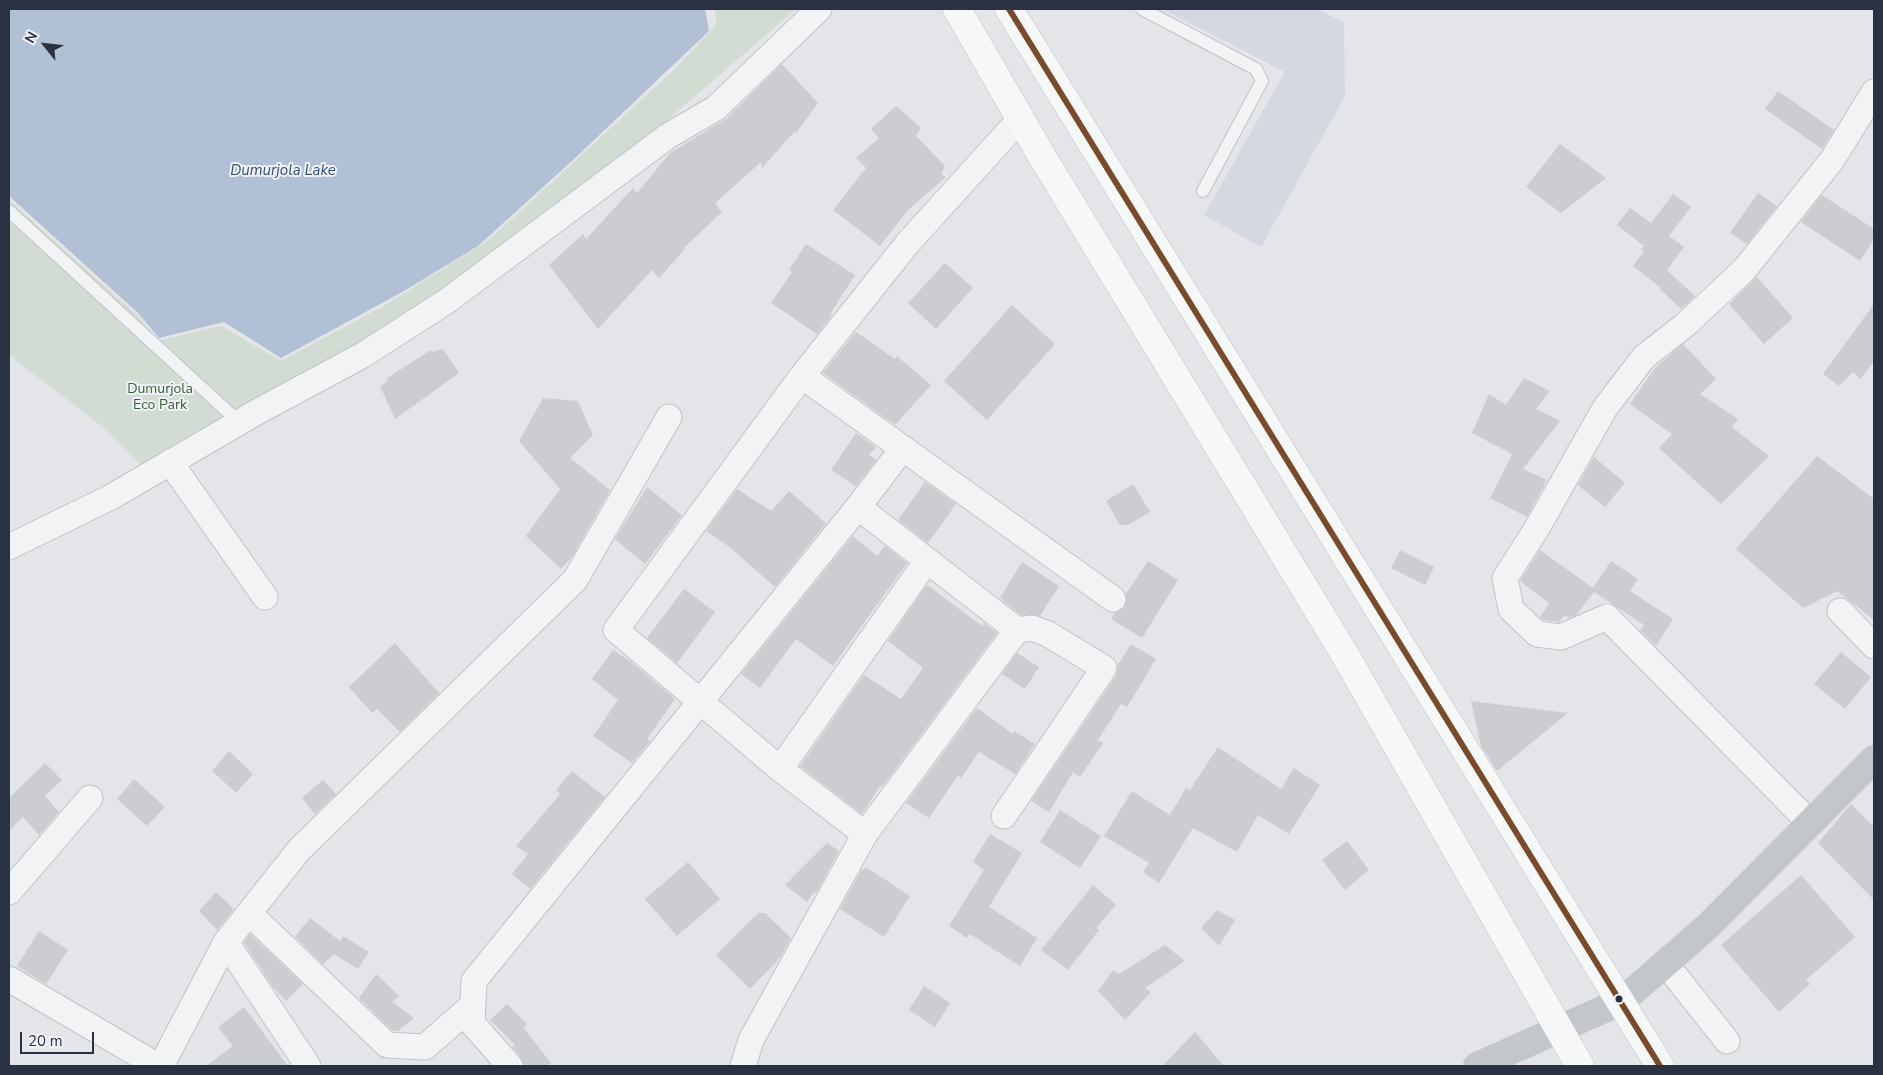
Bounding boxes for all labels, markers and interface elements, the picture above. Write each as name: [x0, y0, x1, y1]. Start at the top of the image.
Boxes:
north arrow: [20, 20, 70, 70]
text: N: [21, 28, 42, 47]
water label: Dumurjola Lake: [230, 162, 336, 180]
park label: Dumurjola Eco Park: [127, 382, 193, 414]
unlabelled marker: [1614, 994, 1624, 1004]
scale bar: [22, 1022, 96, 1054]
text: 20 m: [28, 1031, 63, 1051]

